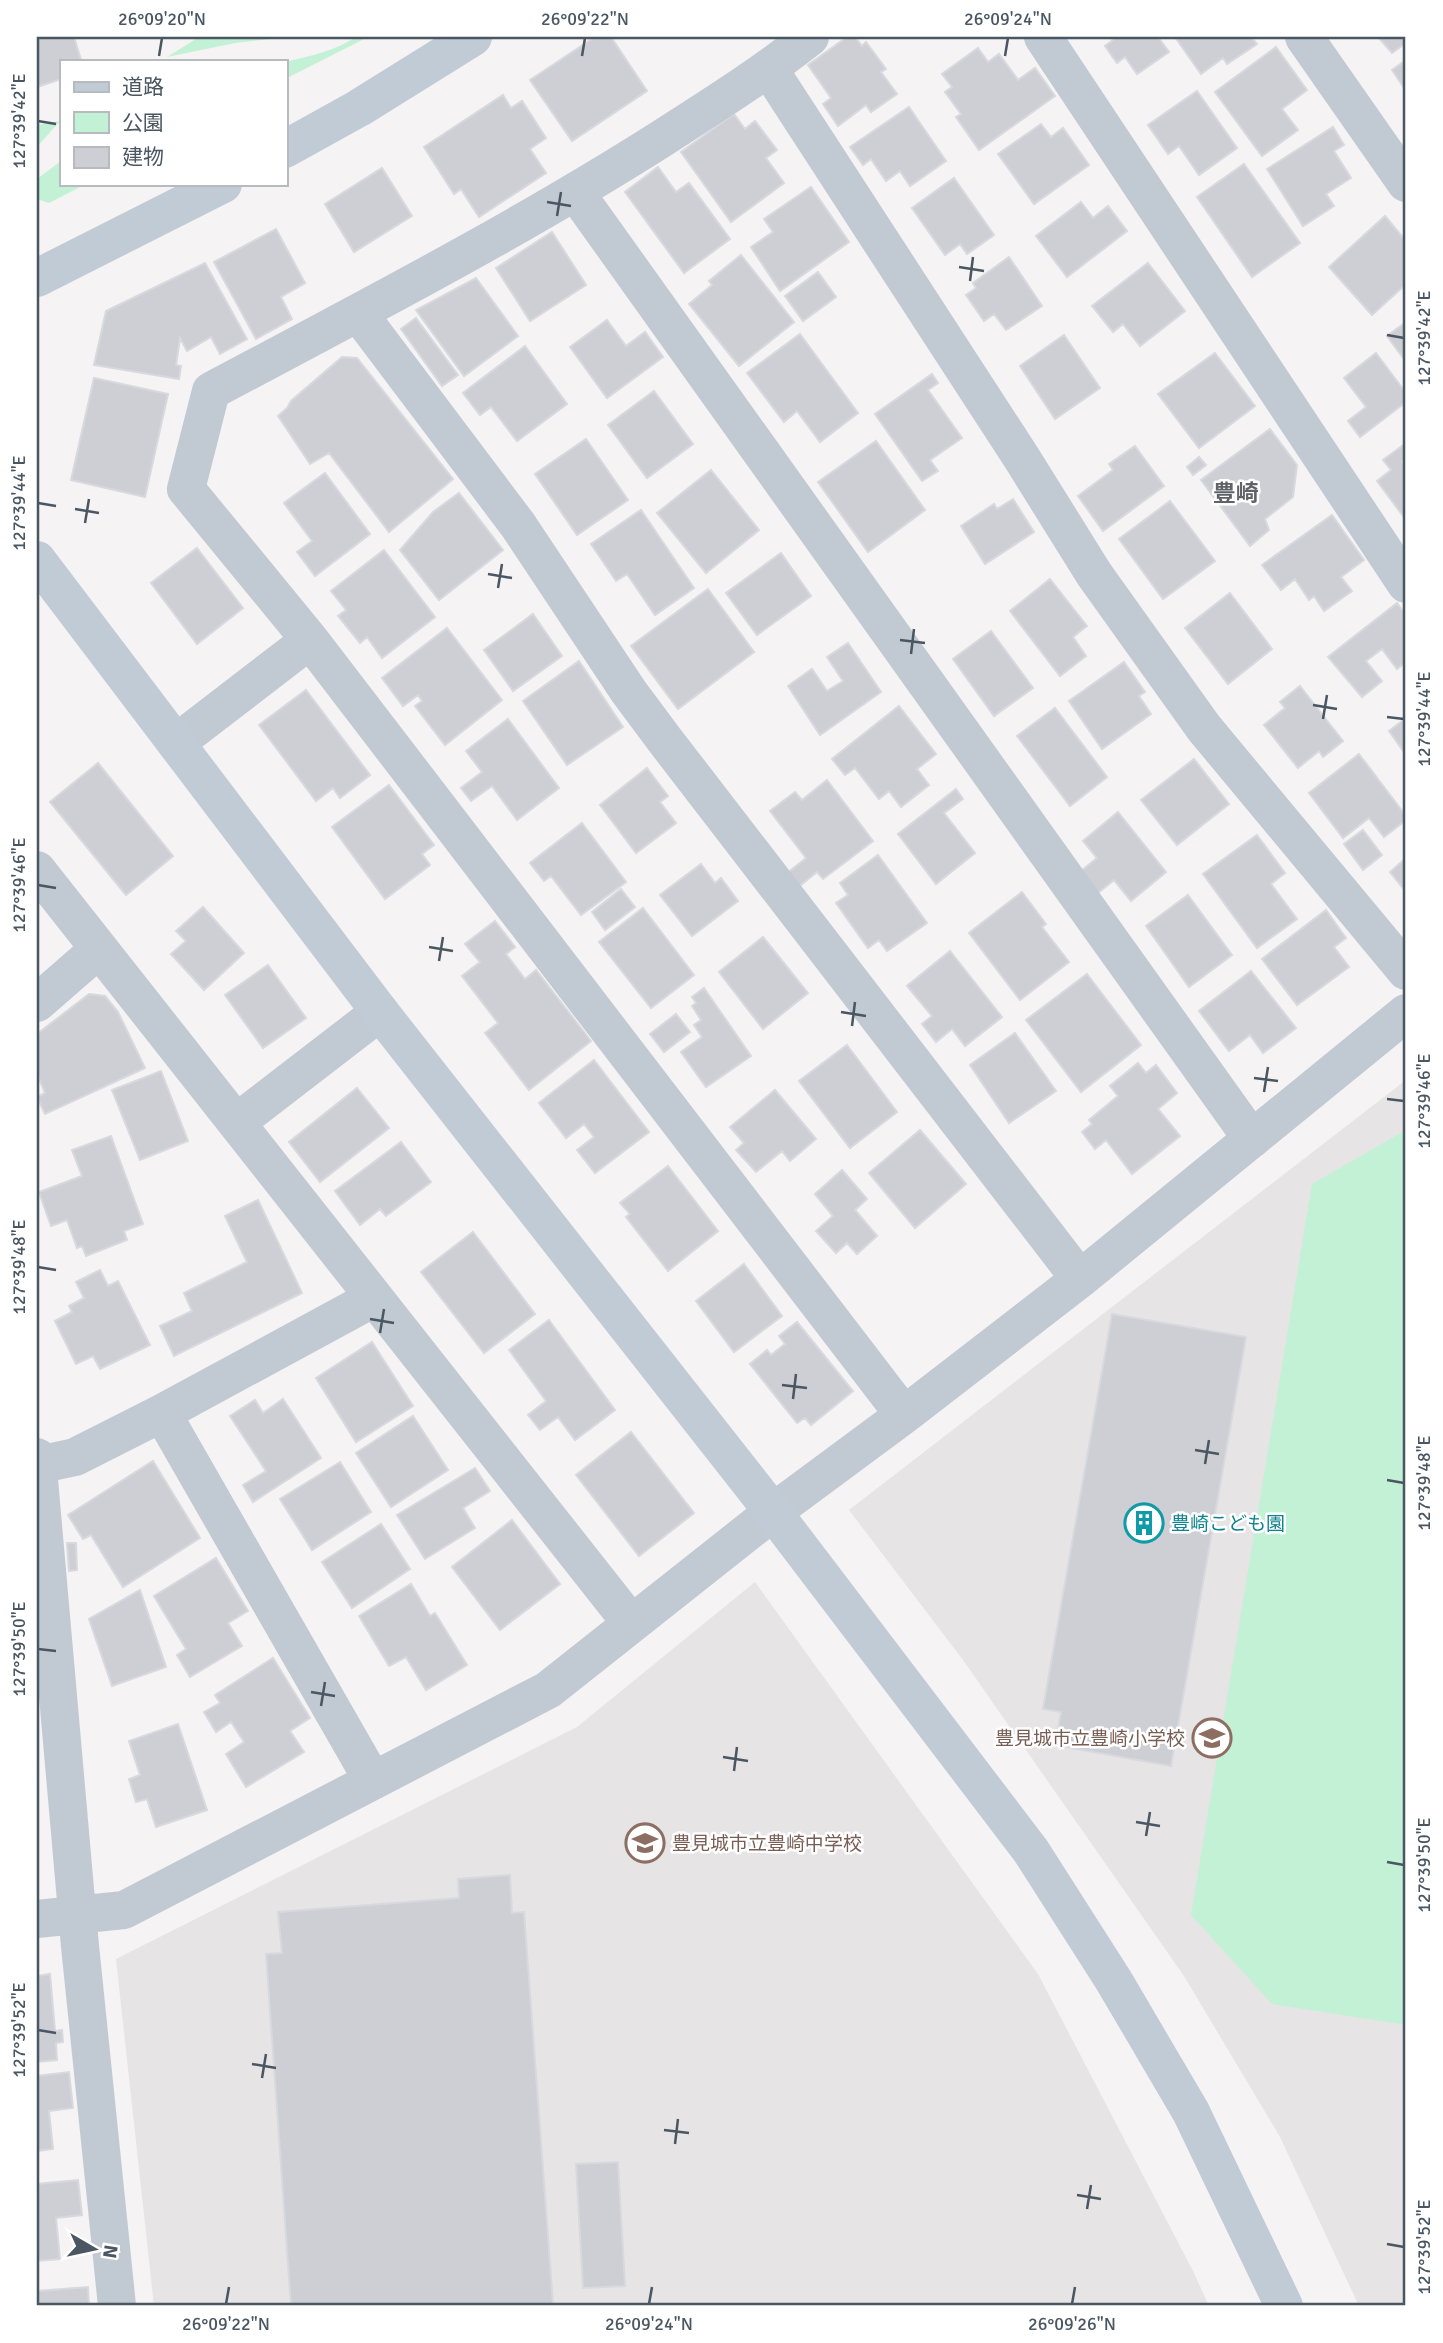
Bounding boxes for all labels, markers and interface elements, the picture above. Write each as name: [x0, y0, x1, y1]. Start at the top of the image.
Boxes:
text: 26°09'20"N: [118, 8, 206, 30]
text: 26°09'22"N: [541, 8, 629, 30]
text: 26°09'24"N: [964, 8, 1052, 30]
legend: [60, 60, 287, 186]
text: 127°39'42"E: [8, 73, 30, 169]
text: 道路: [122, 74, 164, 100]
text: 公園: [122, 110, 164, 136]
text: 建物: [122, 144, 164, 170]
text: 127°39'42"E: [1413, 290, 1435, 386]
text: 127°39'44"E: [8, 455, 30, 551]
district label: 豊崎: [1213, 479, 1259, 508]
text: 127°39'44"E: [1413, 671, 1435, 767]
text: 127°39'46"E: [8, 837, 30, 933]
text: 127°39'46"E: [1413, 1053, 1435, 1149]
text: 127°39'48"E: [8, 1219, 30, 1315]
text: 127°39'48"E: [1413, 1435, 1435, 1531]
building icon: 豊崎こども園: [1123, 1502, 1165, 1544]
place label: 豊崎こども園: [1171, 1512, 1285, 1536]
text: 127°39'50"E: [8, 1601, 30, 1697]
school or university icon: 豊見城市立豊崎小学校: [1191, 1717, 1233, 1759]
place label: 豊見城市立豊崎小学校: [995, 1727, 1185, 1751]
text: 127°39'50"E: [1413, 1817, 1435, 1913]
school or university icon: 豊見城市立豊崎中学校: [624, 1822, 666, 1864]
place label: 豊見城市立豊崎中学校: [672, 1832, 862, 1856]
text: 127°39'52"E: [8, 1982, 30, 2078]
text: 127°39'52"E: [1413, 2199, 1435, 2295]
north arrow: [60, 2214, 130, 2284]
text: N: [97, 2243, 123, 2260]
text: 26°09'22"N: [182, 2313, 270, 2335]
text: 26°09'24"N: [605, 2313, 693, 2335]
text: 26°09'26"N: [1028, 2313, 1116, 2335]

